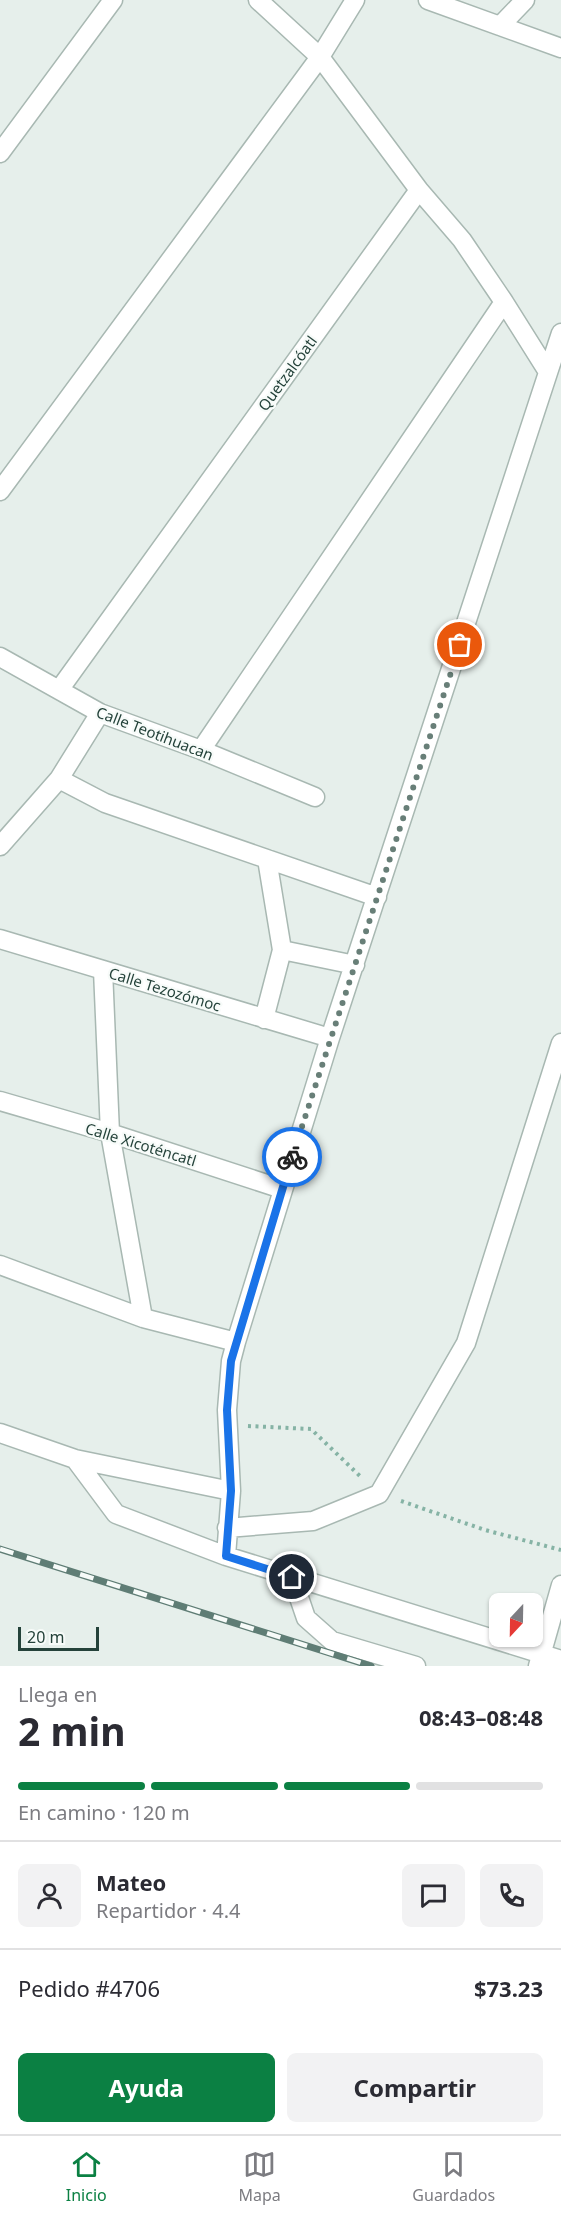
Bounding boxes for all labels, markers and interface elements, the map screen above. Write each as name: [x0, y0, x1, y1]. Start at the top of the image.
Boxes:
street label: Quetzalcóatl: [253, 331, 321, 415]
pin: [434, 619, 485, 670]
icon: bag: [443, 628, 476, 661]
street label: Calle Teotihuacan: [94, 701, 216, 765]
street label: Calle Tezozómoc: [107, 962, 223, 1016]
street label: Calle Xicoténcatl: [83, 1118, 199, 1170]
courier: [262, 1127, 322, 1187]
icon: bike: [276, 1141, 309, 1174]
pin: [266, 1551, 317, 1602]
icon: home: [275, 1560, 308, 1593]
north arrow: [489, 1593, 543, 1647]
map controls: [489, 1593, 543, 1647]
scale bar: [18, 1624, 99, 1652]
text: 20 m: [27, 1626, 64, 1648]
text: Llega en: [18, 1681, 97, 1708]
text: 08:43–08:48: [419, 1702, 543, 1732]
text: 2 min: [18, 1704, 125, 1757]
text: En camino · 120 m: [18, 1799, 190, 1826]
button: person: [18, 1864, 81, 1927]
button: chat: [402, 1864, 465, 1927]
button: phone: [480, 1864, 543, 1927]
text: Mateo: [96, 1867, 166, 1897]
text: Repartidor · 4.4: [96, 1897, 241, 1924]
text: Pedido #4706: [18, 1973, 160, 2003]
text: $73.23: [474, 1973, 543, 2003]
button: Ayuda: [18, 2053, 275, 2122]
button: Compartir: [287, 2053, 543, 2122]
tab: Inicio: [66, 2148, 107, 2206]
tab: Mapa: [238, 2148, 281, 2206]
tab: Guardados: [412, 2148, 495, 2206]

